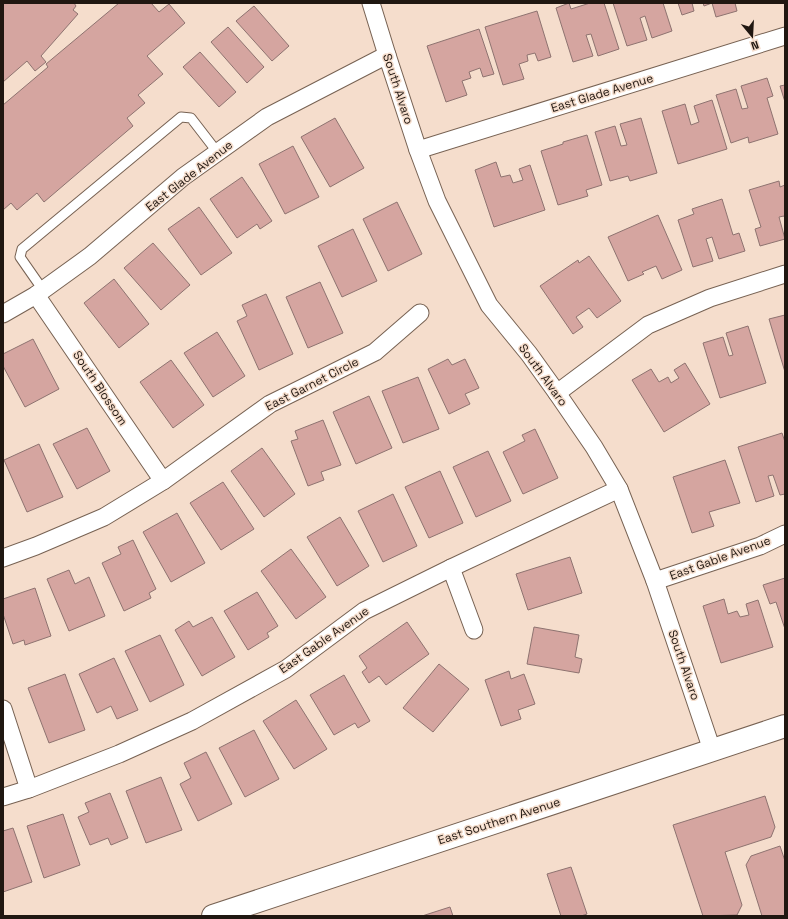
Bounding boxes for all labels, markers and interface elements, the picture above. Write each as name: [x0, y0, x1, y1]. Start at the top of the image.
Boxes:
north arrow: [732, 16, 772, 56]
text: N: [749, 38, 761, 53]
street label: South Alvaro: [379, 52, 417, 126]
street label: East Glade Avenue: [549, 70, 655, 116]
street label: East Glade Avenue: [142, 137, 236, 215]
street label: South Alvaro: [515, 341, 571, 409]
street label: South Blossom: [69, 348, 131, 428]
street label: East Garnet Circle: [263, 354, 361, 414]
street label: East Gable Avenue: [667, 532, 773, 584]
street label: East Gable Avenue: [276, 603, 372, 677]
street label: South Alvaro: [664, 628, 704, 702]
street label: East Southern Avenue: [436, 794, 562, 848]

